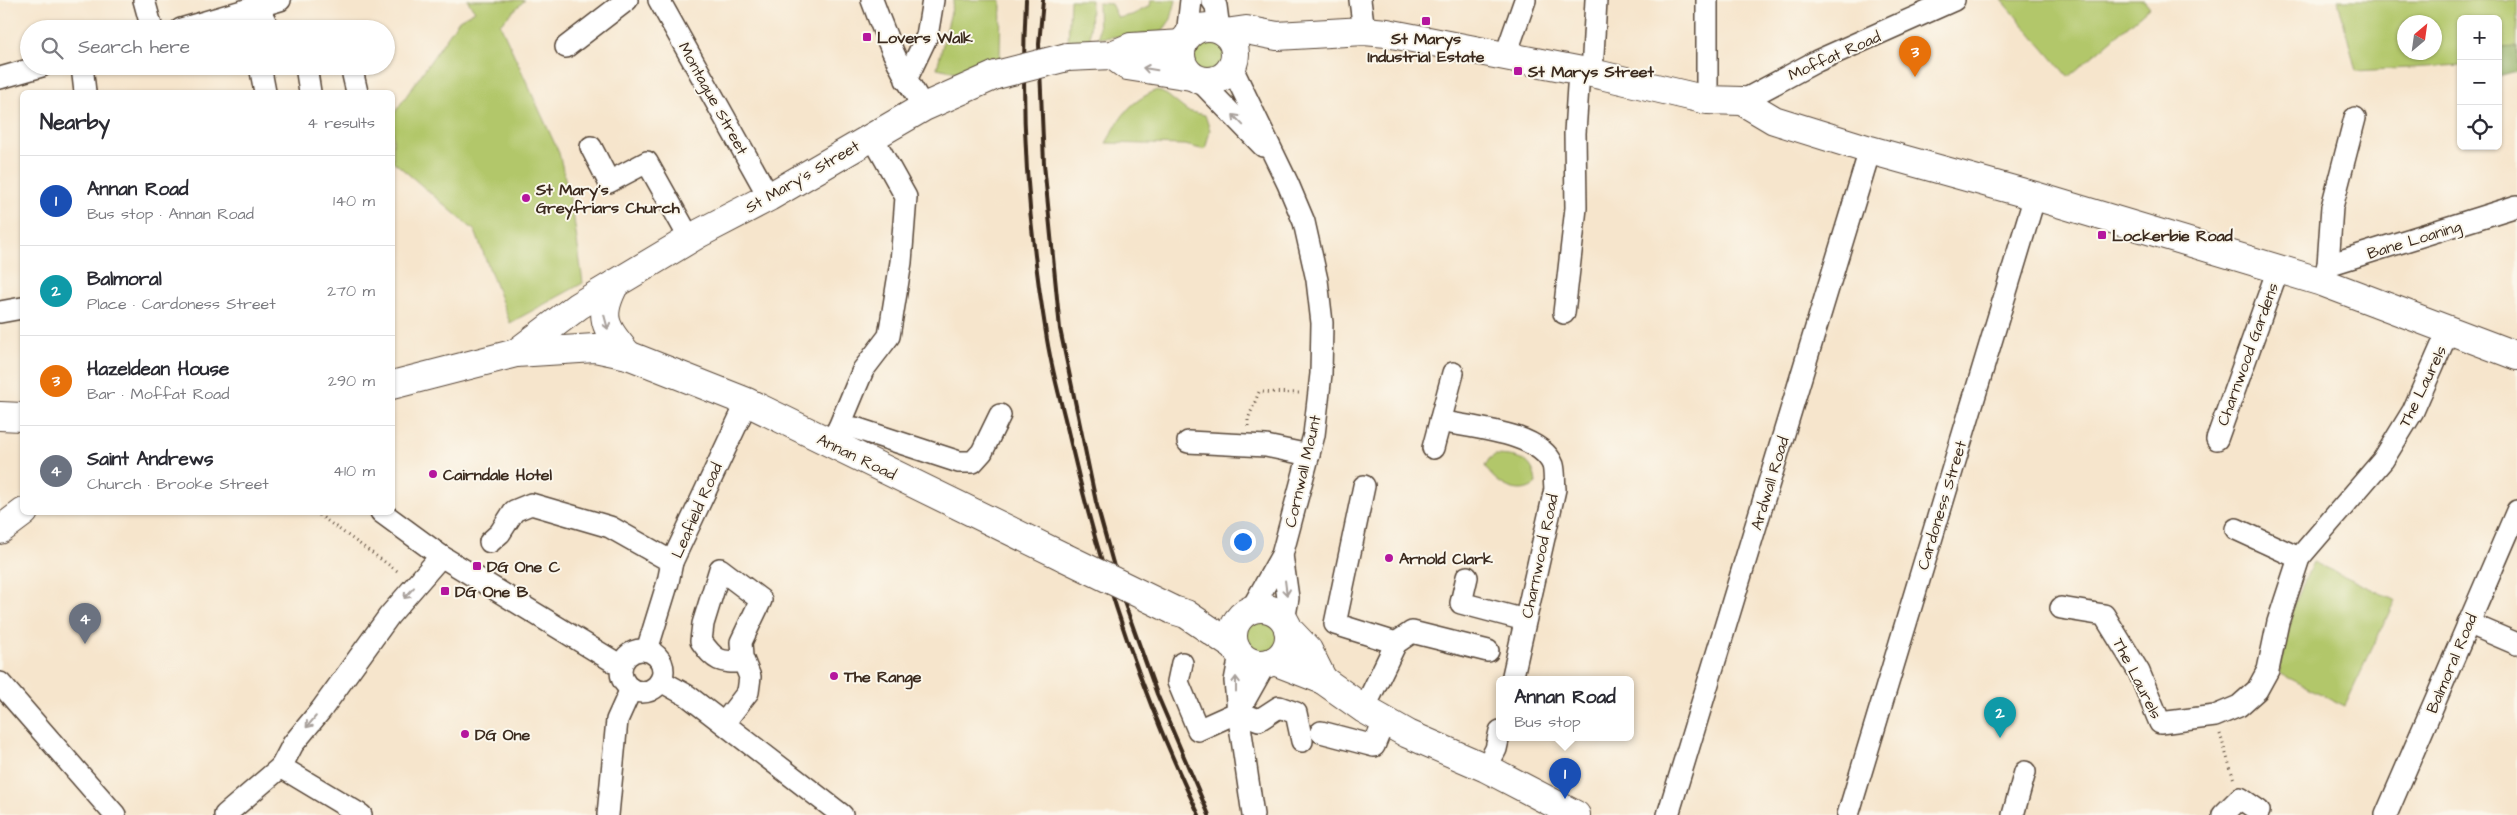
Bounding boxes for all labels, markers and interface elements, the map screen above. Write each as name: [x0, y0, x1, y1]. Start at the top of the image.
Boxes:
marker: St Marys Industrial Estate: [1420, 15, 1432, 27]
north arrow: [2397, 15, 2442, 60]
map controls: [2457, 15, 2502, 150]
button: +: [2457, 15, 2502, 60]
search box: [20, 20, 395, 75]
street label: Moffat Road: [1785, 26, 1884, 86]
place label: Lovers Walk: [877, 27, 973, 49]
place label: St Marys Industrial Estate: [1368, 28, 1485, 68]
marker: Lovers Walk: [861, 31, 873, 43]
icon: search: [38, 34, 66, 62]
text: Search here: [78, 34, 190, 61]
pin: 3: [1899, 36, 1931, 77]
street label: Montague Street: [672, 38, 753, 160]
button: −: [2457, 60, 2502, 105]
place label: St Marys Street: [1527, 61, 1654, 84]
one-way arrow: [1142, 64, 1158, 74]
marker: St Marys Street: [1512, 65, 1524, 77]
button: locate: [2457, 105, 2502, 150]
text: Nearby: [40, 108, 110, 137]
text: 4 results: [307, 112, 375, 134]
one-way arrow: [1232, 114, 1244, 126]
street label: St Mary's Street: [741, 135, 865, 219]
text: Annan Road: [87, 176, 189, 203]
place label: St Mary's Greyfriars Church: [535, 179, 681, 220]
text: 1: [55, 190, 57, 212]
text: 140 m: [333, 190, 375, 212]
marker: St Mary's Greyfriars Church: [520, 192, 532, 204]
text: Bus stop · Annan Road: [87, 203, 254, 225]
street label: Bane Loaning: [2364, 215, 2464, 266]
place label: Lockerbie Road: [2112, 225, 2234, 247]
marker: Lockerbie Road: [2096, 229, 2108, 241]
text: Balmoral: [87, 266, 162, 293]
text: 2: [51, 280, 61, 302]
text: 270 m: [327, 280, 375, 302]
street label: Charnwood Gardens: [2212, 280, 2284, 429]
text: Place · Cardoness Street: [87, 293, 276, 315]
one-way arrow: [602, 313, 611, 329]
street label: The Laurels: [2394, 342, 2452, 431]
text: Hazeldean House: [87, 356, 229, 383]
text: 3: [52, 370, 60, 392]
text: 290 m: [328, 370, 375, 392]
text: Bar · Moffat Road: [87, 383, 229, 405]
street label: Cornwall Mount: [1279, 412, 1327, 529]
street label: Annan Road: [813, 428, 900, 486]
street label: Ardwall Road: [1745, 434, 1795, 533]
street label: Cardoness Street: [1912, 438, 1972, 573]
text: Saint Andrews: [87, 446, 214, 473]
street label: Leafield Road: [666, 459, 728, 562]
text: 4: [51, 460, 61, 482]
text: 410 m: [333, 460, 375, 482]
place label: Cairndale Hotel: [443, 464, 552, 486]
marker: Cairndale Hotel: [427, 468, 439, 480]
text: Church · Brooke Street: [87, 473, 269, 495]
street label: Charnwood Road: [1516, 492, 1564, 620]
your location: [1230, 529, 1256, 555]
place label: Arnold Clark: [1399, 548, 1493, 570]
marker: Arnold Clark: [1383, 552, 1395, 564]
place label: DG One C: [487, 556, 561, 578]
marker: DG One C: [471, 560, 483, 572]
one-way arrow: [1281, 580, 1291, 596]
place label: DG One B: [455, 581, 529, 603]
marker: DG One B: [439, 585, 451, 597]
one-way arrow: [403, 587, 415, 600]
pin: 4: [69, 603, 101, 644]
street label: Balmoral Road: [2421, 610, 2483, 717]
street label: The Laurels: [2107, 634, 2167, 723]
place label: The Range: [843, 666, 922, 690]
marker: The Range: [828, 670, 840, 682]
one-way arrow: [1231, 676, 1241, 692]
popup: [1496, 676, 1634, 741]
text: Annan Road: [1514, 684, 1616, 711]
pin: 2: [1984, 697, 2016, 738]
text: Bus stop: [1514, 711, 1581, 733]
one-way arrow: [305, 715, 316, 728]
place label: DG One: [475, 724, 531, 746]
marker: DG One: [459, 728, 471, 740]
pin: 1: [1549, 758, 1581, 799]

